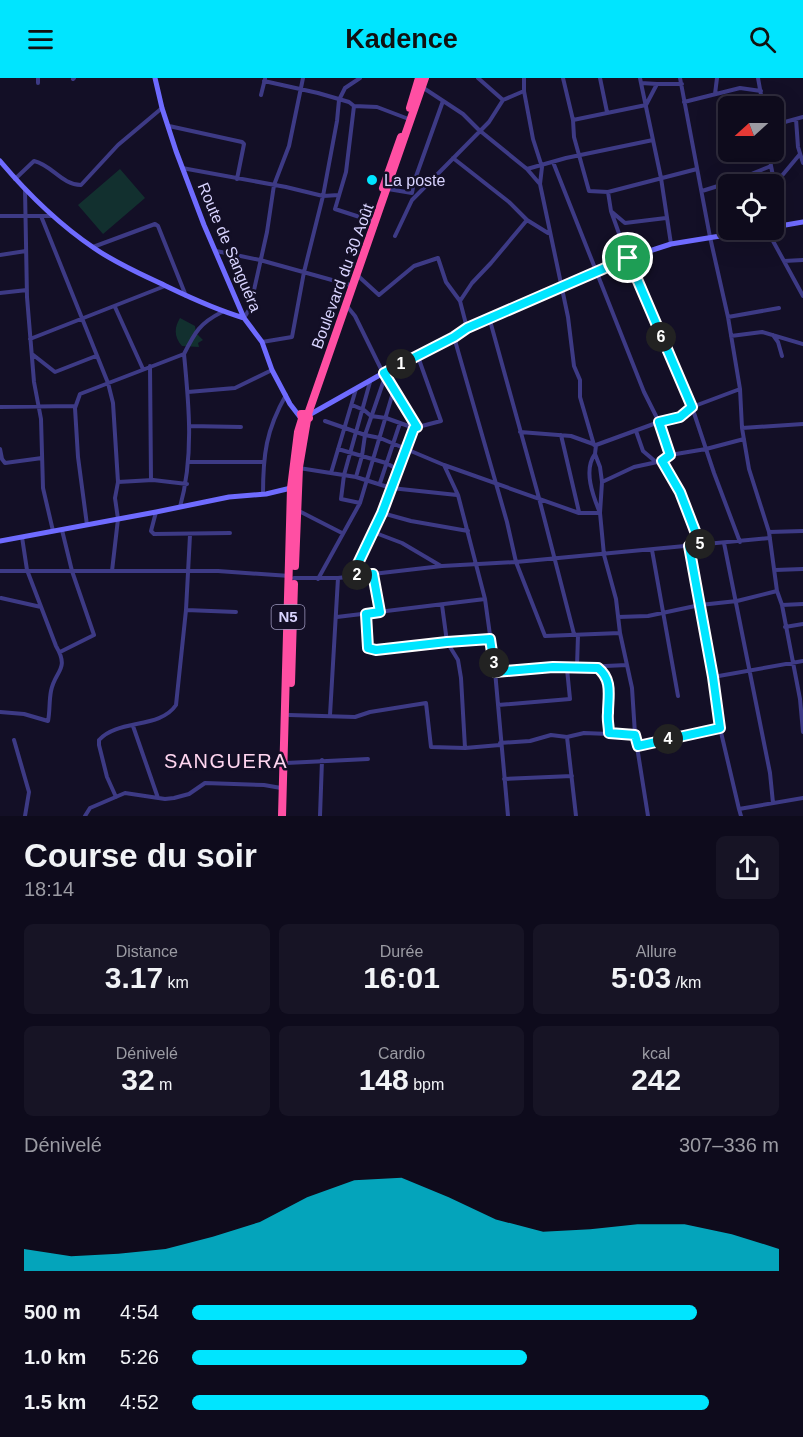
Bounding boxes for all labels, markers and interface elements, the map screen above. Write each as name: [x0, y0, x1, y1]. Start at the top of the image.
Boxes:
icon: menu: [24, 23, 57, 56]
icon: search: [746, 23, 779, 56]
text: Kadence: [345, 24, 458, 54]
north arrow: [718, 96, 784, 162]
map controls: [718, 96, 784, 240]
place label: La poste: [384, 172, 445, 189]
marker: La poste: [365, 173, 379, 187]
button: locate: [718, 174, 784, 240]
street label: Route de Sanguéra: [195, 180, 265, 314]
street label: Boulevard du 30 Août: [308, 201, 377, 351]
pin: [602, 232, 653, 283]
icon: arrive: [611, 241, 644, 274]
pin: 6: [646, 322, 676, 352]
text: 6: [657, 328, 665, 345]
pin: 1: [386, 349, 416, 379]
text: 1: [397, 355, 405, 372]
pin: 5: [685, 529, 715, 559]
text: 5: [696, 535, 704, 552]
pin: 2: [342, 560, 372, 590]
text: 2: [353, 566, 361, 583]
road number: N5: [272, 605, 304, 629]
pin: 3: [479, 648, 509, 678]
text: 3: [490, 654, 498, 671]
pin: 4: [653, 724, 683, 754]
text: 4: [664, 730, 672, 747]
district label: SANGUERA: [164, 750, 288, 772]
button: share: [716, 836, 779, 899]
text: Course du soir: [24, 837, 257, 874]
text: 18:14: [24, 878, 74, 900]
text: Distance: [116, 943, 178, 960]
text: Durée: [380, 943, 423, 960]
text: Allure: [636, 943, 677, 960]
text: 3.17: [105, 961, 163, 994]
text: 16:01: [363, 961, 440, 994]
text: 5:03: [611, 961, 671, 994]
text: km: [163, 974, 189, 991]
text: /km: [671, 974, 701, 991]
text: Dénivelé: [116, 1045, 178, 1062]
text: Cardio: [378, 1045, 425, 1062]
text: kcal: [642, 1045, 670, 1062]
text: 32: [121, 1063, 155, 1096]
text: 148: [359, 1063, 409, 1096]
text: 242: [631, 1063, 681, 1096]
text: m: [155, 1076, 172, 1093]
text: bpm: [409, 1076, 444, 1093]
text: Dénivelé: [24, 1134, 102, 1156]
text: 307–336 m: [679, 1134, 779, 1156]
text: 500 m: [24, 1301, 81, 1323]
text: 4:54: [120, 1301, 159, 1323]
text: 1.0 km: [24, 1346, 86, 1368]
text: 5:26: [120, 1346, 159, 1368]
text: 1.5 km: [24, 1391, 86, 1413]
text: 4:52: [120, 1391, 159, 1413]

